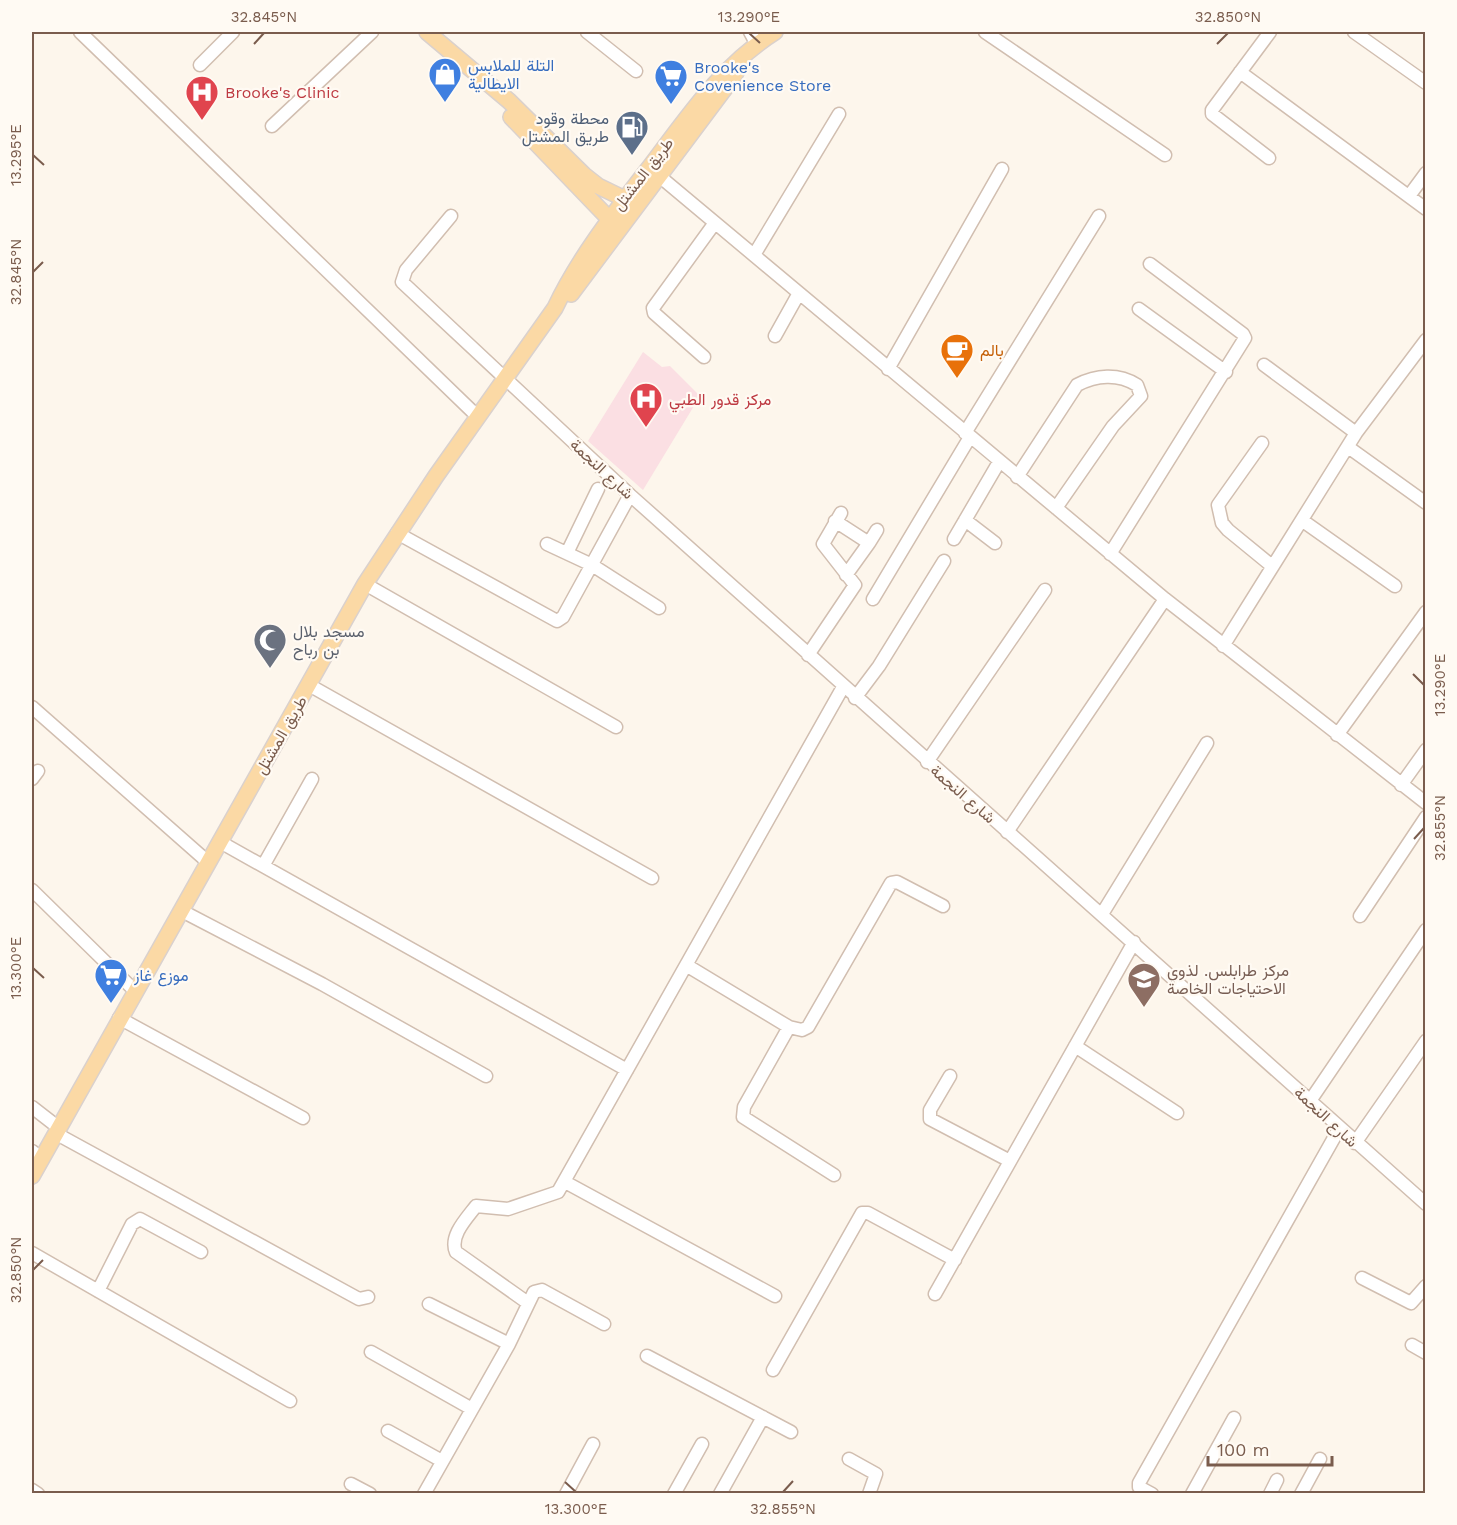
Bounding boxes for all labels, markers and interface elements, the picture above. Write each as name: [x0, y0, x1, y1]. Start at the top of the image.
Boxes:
text: 32.845°N: [231, 8, 297, 26]
text: 13.290°E: [718, 8, 780, 26]
text: 32.850°N: [1195, 8, 1261, 26]
shop icon: التلة للملابس الايطالية: [427, 56, 463, 103]
place label: التلة للملابس الايطالية: [468, 56, 554, 93]
supermarket icon: Brooke's Covenience Store: [653, 58, 689, 105]
place label: Brooke's Covenience Store: [694, 58, 831, 95]
hospital icon: Brooke's Clinic: [184, 74, 220, 121]
place label: Brooke's Clinic: [225, 83, 339, 102]
place label: محطة وقود طريق المشتل: [522, 109, 609, 147]
fuel station icon: محطة وقود طريق المشتل: [614, 109, 650, 156]
text: 13.295°E: [7, 124, 25, 186]
street label: طريق المشتل: [609, 134, 678, 215]
text: 32.845°N: [7, 239, 25, 305]
cafe icon: بالم: [939, 332, 975, 379]
place label: بالم: [980, 341, 1004, 361]
hospital icon: مركز قدور الطبي: [628, 381, 664, 428]
place label: مركز قدور الطبي: [669, 390, 771, 413]
street label: شارع النجمة: [565, 435, 638, 505]
mosque icon: مسجد بلال بن رباح: [252, 622, 288, 669]
place label: مسجد بلال بن رباح: [293, 622, 365, 661]
text: 13.290°E: [1431, 654, 1449, 716]
street label: طريق المشتل: [251, 692, 312, 778]
street label: شارع النجمة: [925, 761, 999, 829]
text: 32.855°N: [1431, 795, 1449, 861]
text: 13.300°E: [7, 937, 25, 999]
supermarket icon: موزع غاز: [93, 957, 129, 1004]
school or university icon: مركز طرابلس. لذوي الاحتياجات الخاصة: [1126, 961, 1162, 1008]
place label: مركز طرابلس. لذوي الاحتياجات الخاصة: [1167, 961, 1289, 998]
place label: موزع غاز: [133, 966, 189, 987]
street label: شارع النجمة: [1289, 1083, 1362, 1153]
text: 32.850°N: [7, 1237, 25, 1303]
scale bar: [1208, 1429, 1332, 1467]
text: 100 m: [1217, 1439, 1270, 1460]
text: 13.300°E: [545, 1500, 607, 1518]
text: 32.855°N: [750, 1500, 816, 1518]

